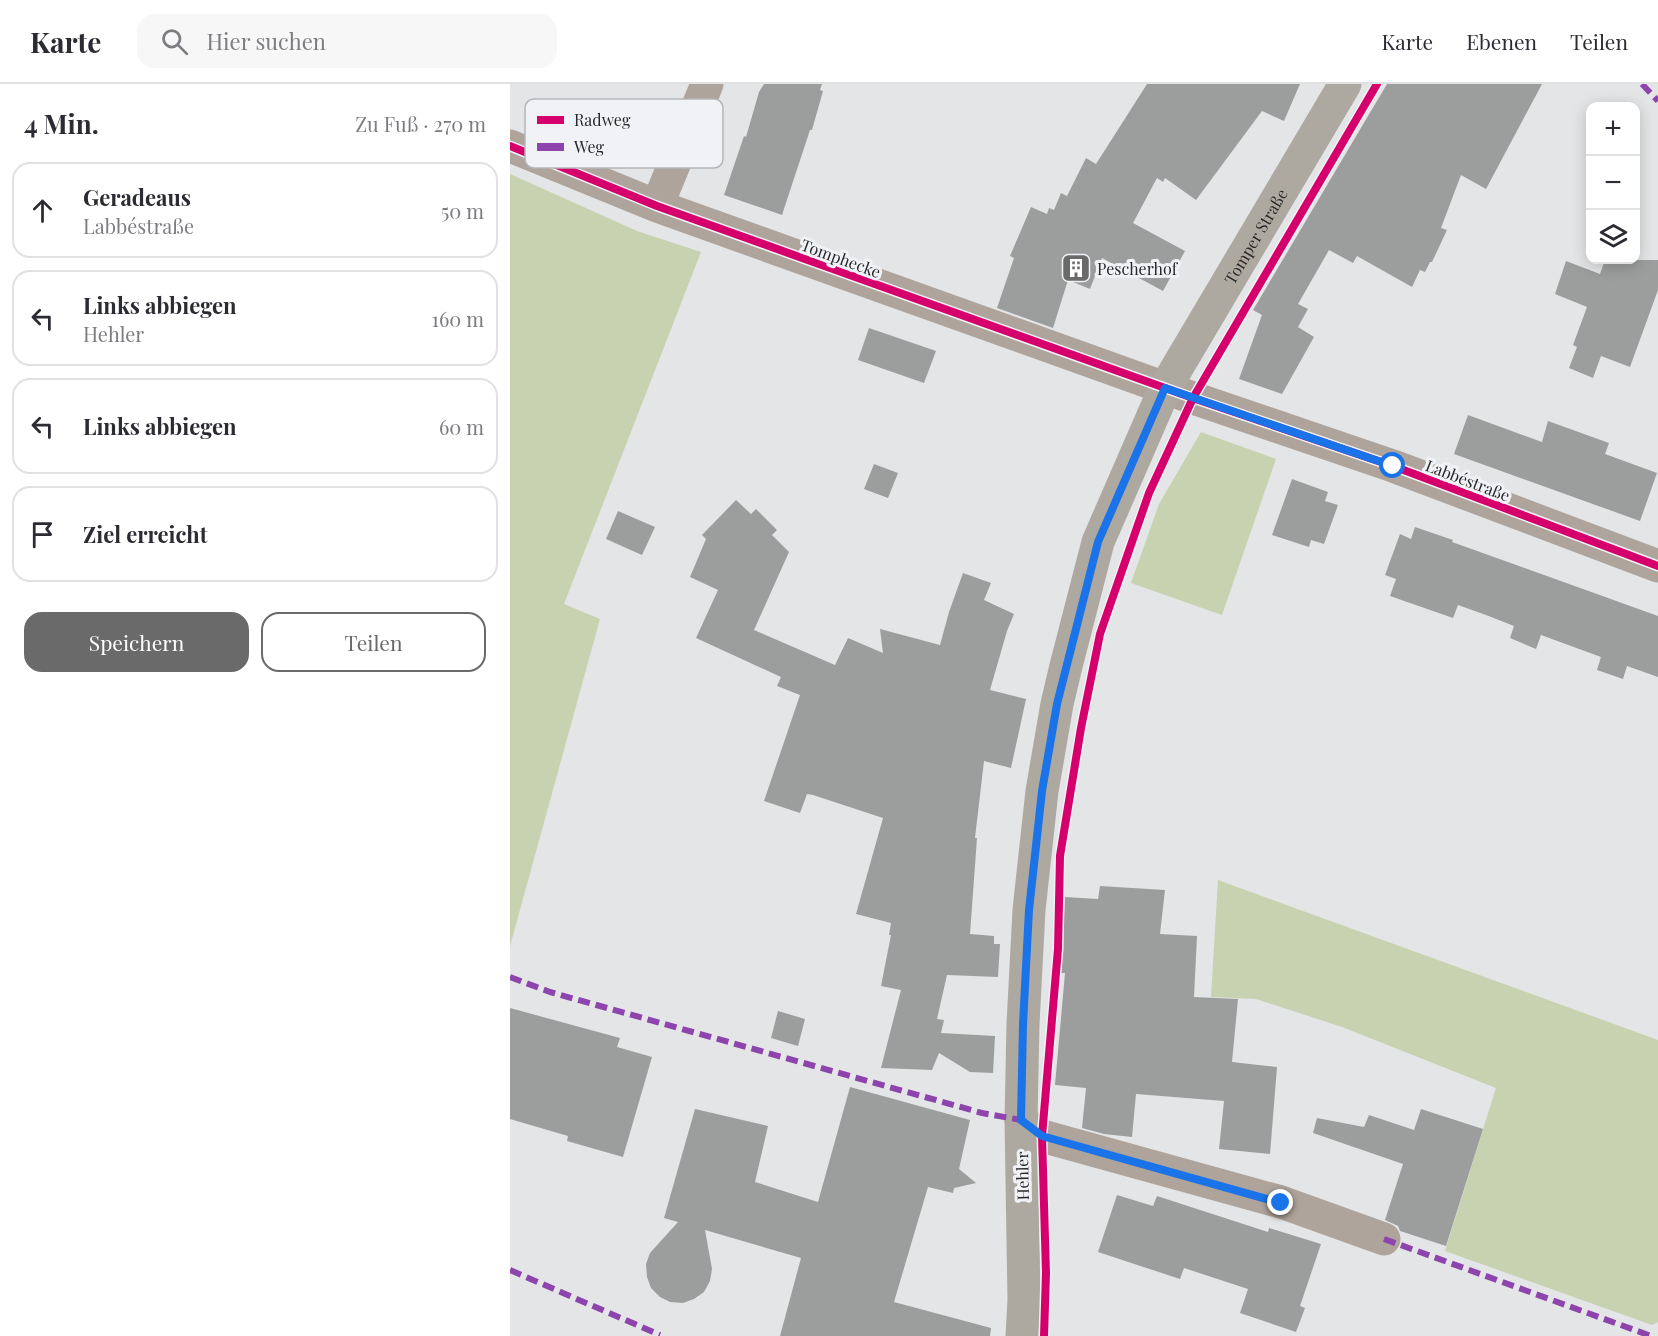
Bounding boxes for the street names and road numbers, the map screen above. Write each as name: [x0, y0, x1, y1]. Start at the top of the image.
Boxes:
street label: Tomper Straße: [1219, 184, 1291, 287]
street label: Tomphecke: [798, 234, 884, 282]
street label: Labbéstraße: [1423, 454, 1513, 506]
street label: Hehler: [1011, 1151, 1033, 1201]

